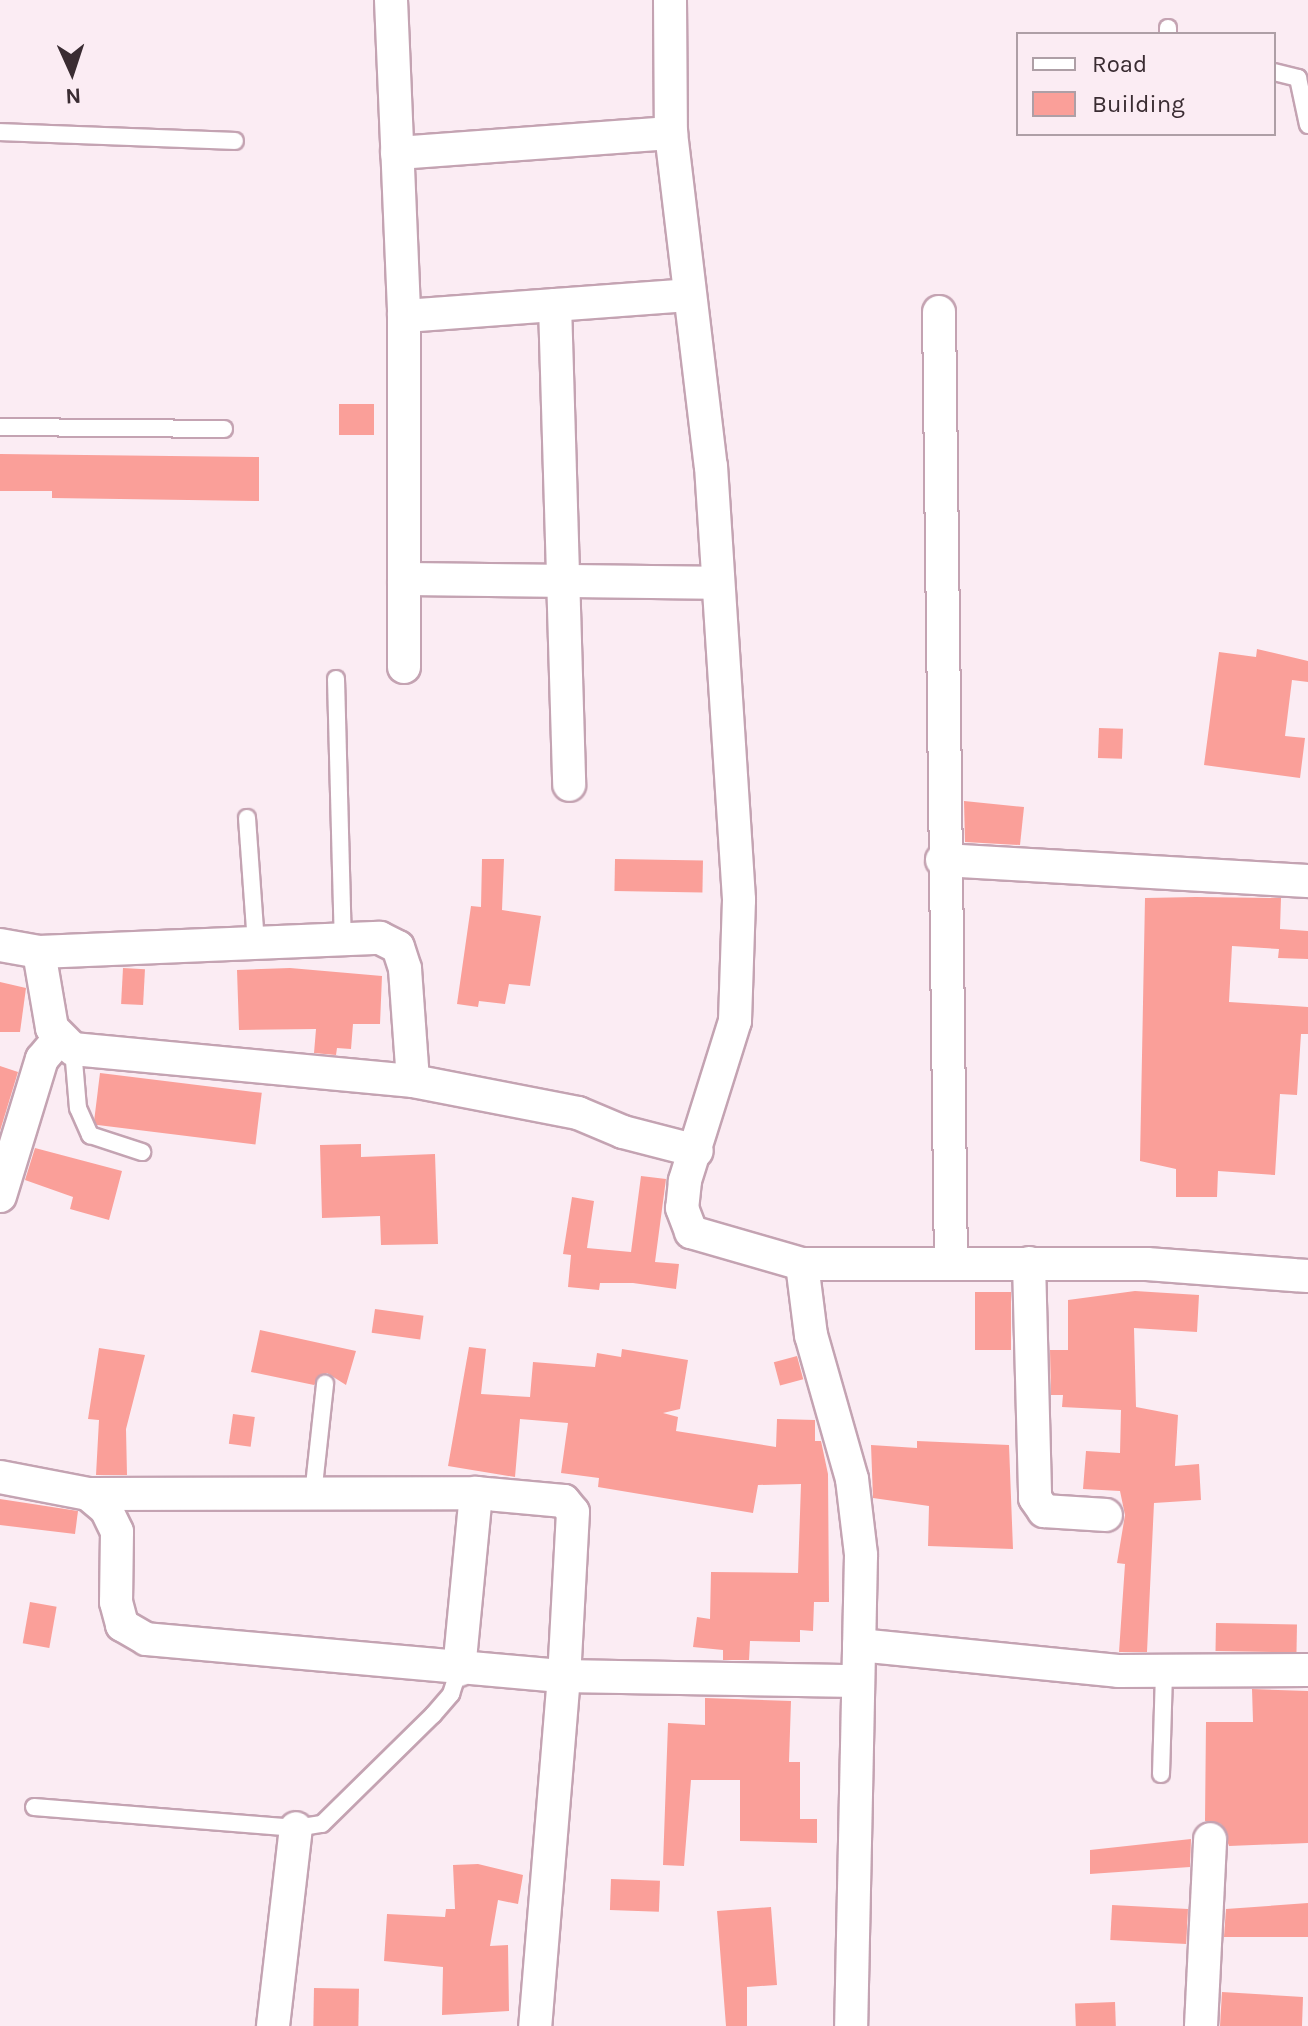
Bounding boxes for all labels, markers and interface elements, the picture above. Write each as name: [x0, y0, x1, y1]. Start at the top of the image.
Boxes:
north arrow: [32, 32, 112, 112]
legend: [1016, 32, 1276, 136]
text: Road: [1092, 50, 1147, 78]
text: N: [65, 83, 82, 109]
text: Building: [1092, 90, 1185, 118]

